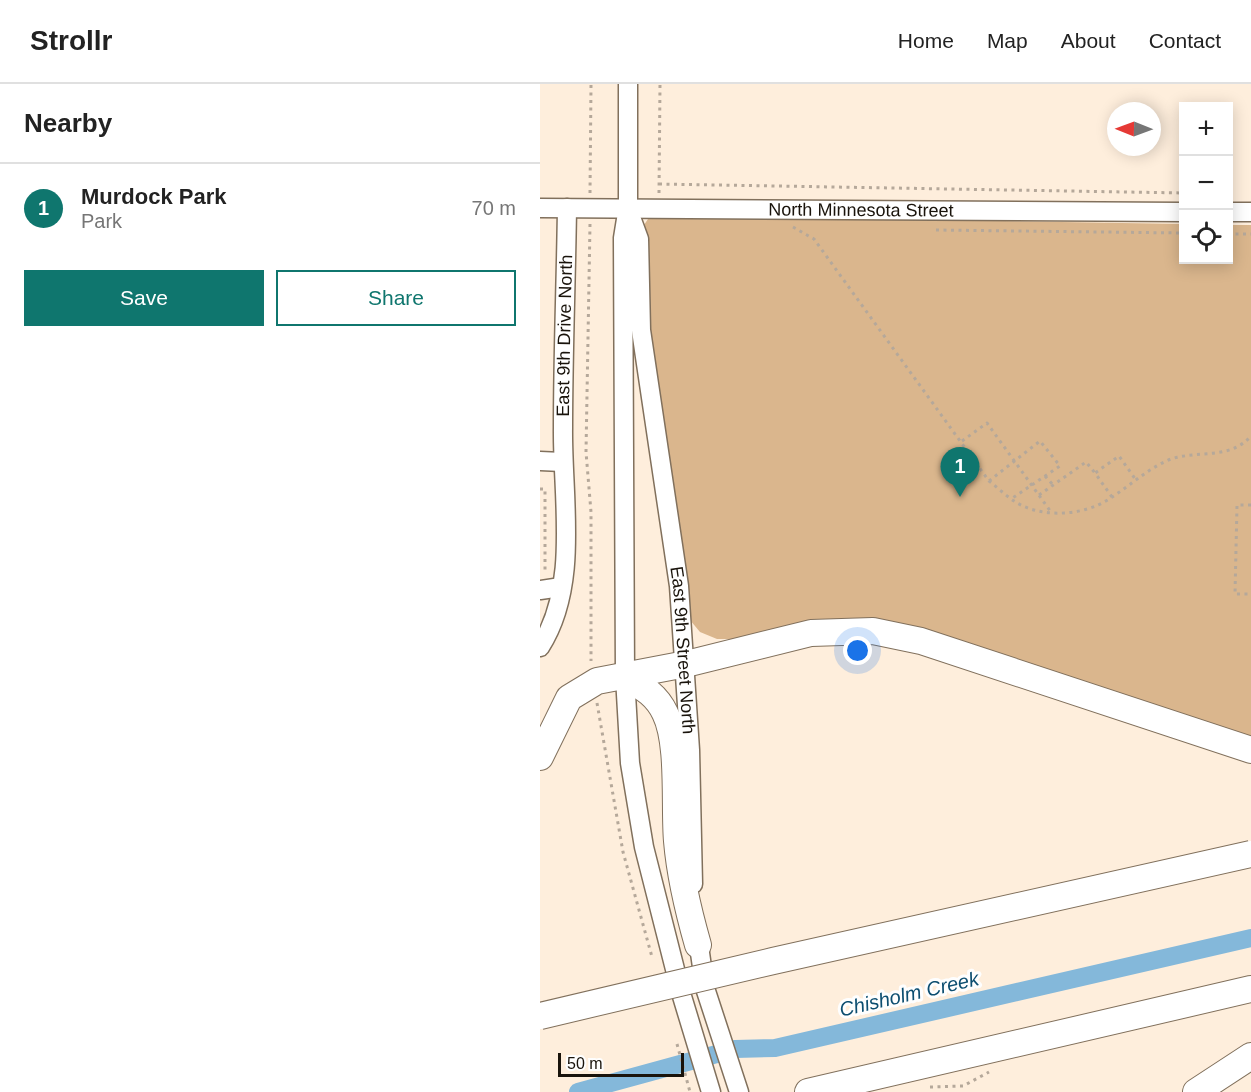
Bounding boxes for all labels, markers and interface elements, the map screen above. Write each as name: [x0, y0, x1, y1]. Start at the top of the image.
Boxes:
text: Strollr: [30, 25, 112, 56]
text: Home: [898, 29, 954, 52]
text: Map: [987, 29, 1028, 52]
text: About: [1061, 29, 1116, 52]
text: Contact: [1149, 29, 1221, 52]
north arrow: [1107, 102, 1161, 156]
map controls: [1179, 102, 1233, 264]
button: +: [1179, 102, 1233, 156]
text: Nearby: [24, 108, 112, 138]
button: −: [1179, 156, 1233, 210]
text: Murdock Park: [81, 184, 227, 209]
text: 1: [38, 197, 49, 219]
text: 70 m: [472, 197, 516, 219]
street label: North Minnesota Street: [768, 199, 954, 221]
text: Park: [81, 210, 122, 232]
button: locate: [1179, 210, 1233, 264]
street label: East 9th Drive North: [553, 254, 576, 417]
button: Save: [24, 270, 264, 326]
button: Share: [276, 270, 516, 326]
pin: 1: [940, 448, 980, 497]
street label: East 9th Street North: [666, 565, 699, 735]
your location: [843, 636, 872, 665]
water label: Chisholm Creek: [837, 967, 982, 1021]
scale bar: [558, 1050, 684, 1078]
text: 50 m: [567, 1055, 603, 1072]

